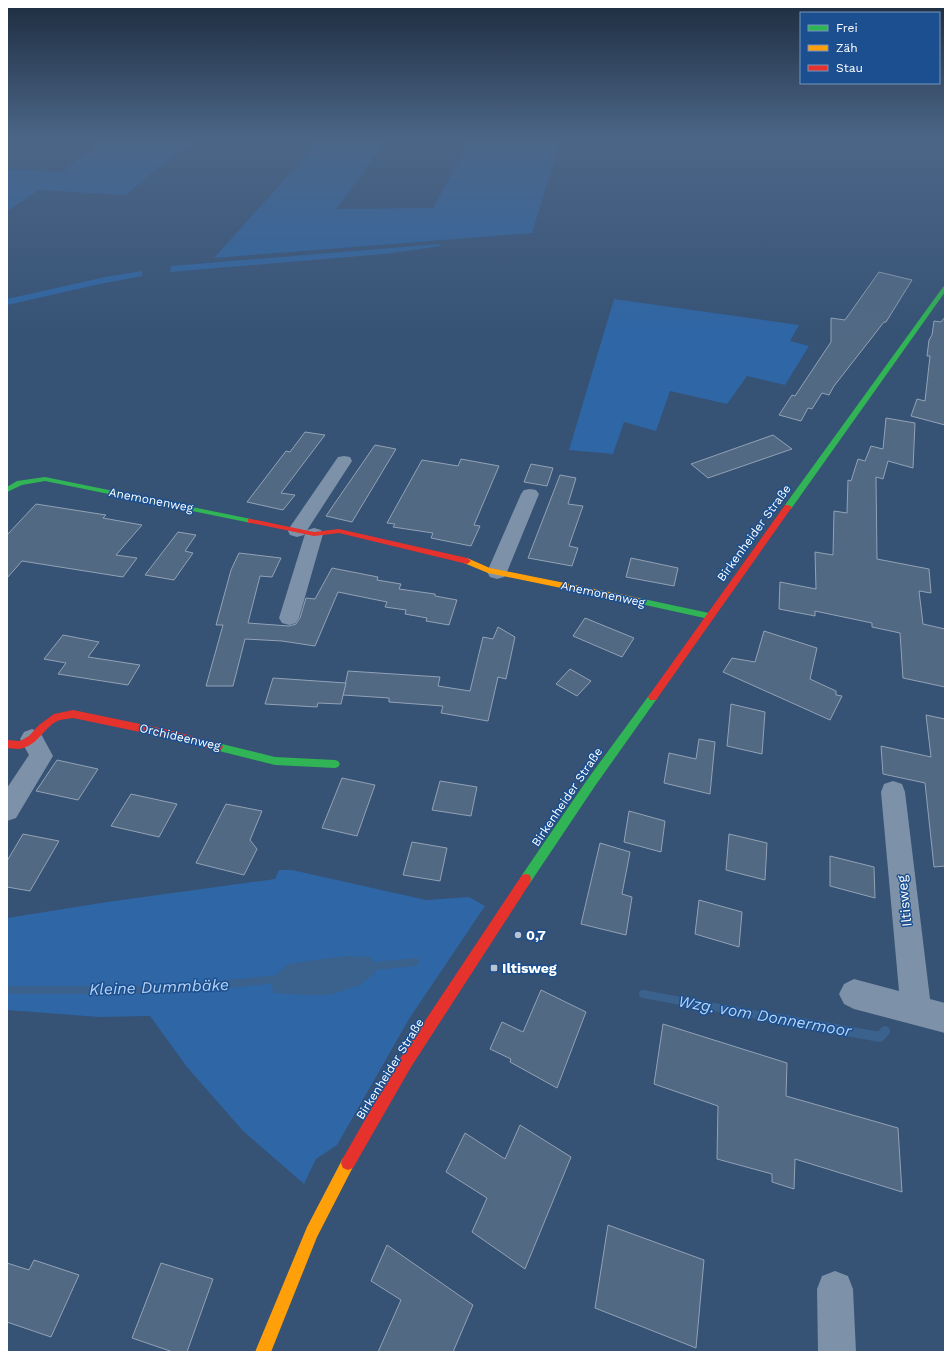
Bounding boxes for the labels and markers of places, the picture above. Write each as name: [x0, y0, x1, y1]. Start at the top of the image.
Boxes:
place label: 0,7: [526, 927, 546, 943]
marker: 0,7: [513, 930, 523, 940]
place label: Iltisweg: [502, 960, 557, 976]
marker: Iltisweg: [489, 963, 499, 973]

